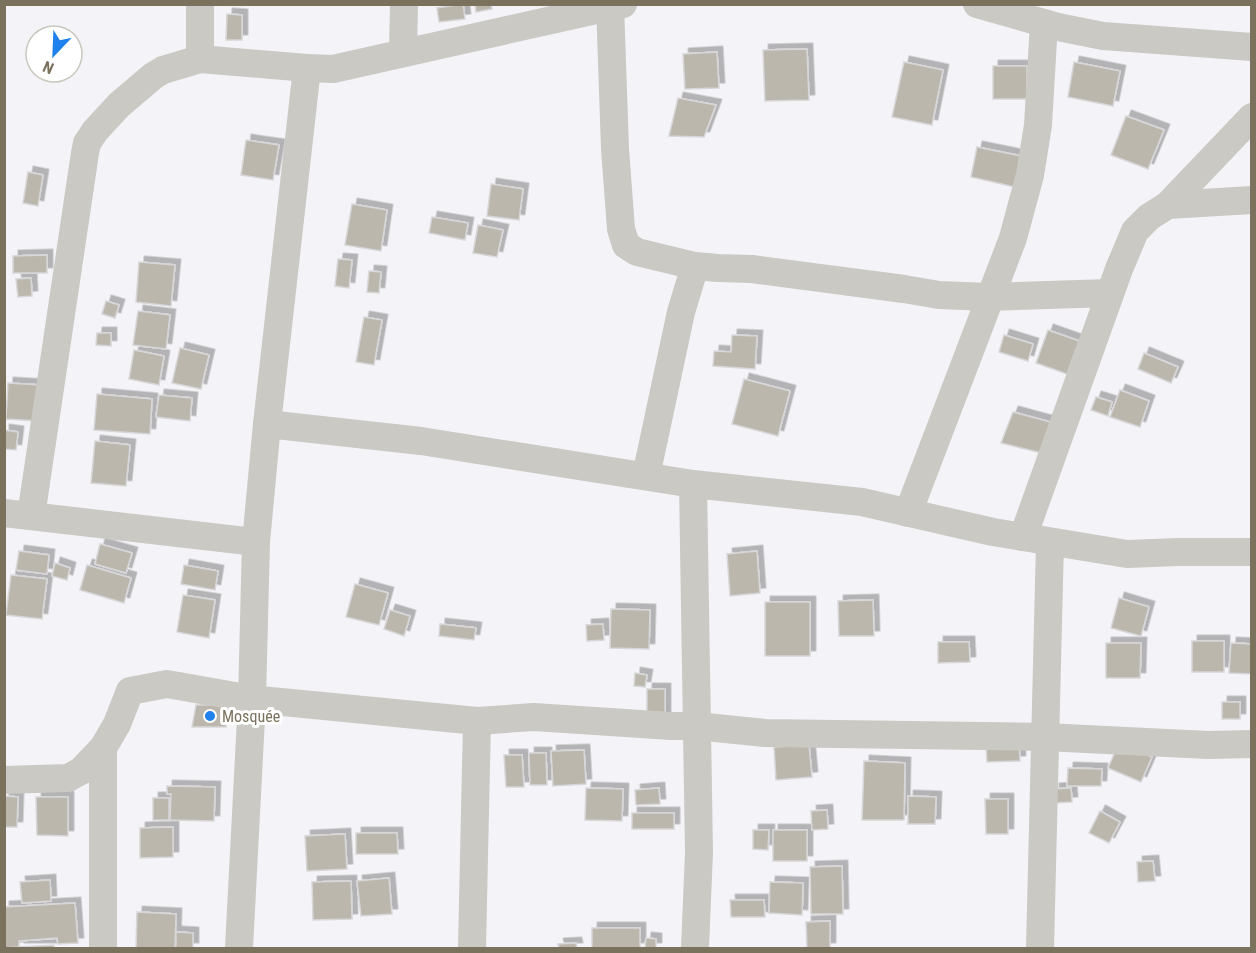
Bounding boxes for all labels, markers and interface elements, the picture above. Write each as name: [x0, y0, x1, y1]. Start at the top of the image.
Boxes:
north arrow: [24, 24, 84, 84]
text: N: [40, 57, 57, 78]
place label: Mosquée: [222, 707, 280, 726]
marker: Mosquée: [203, 709, 217, 723]

